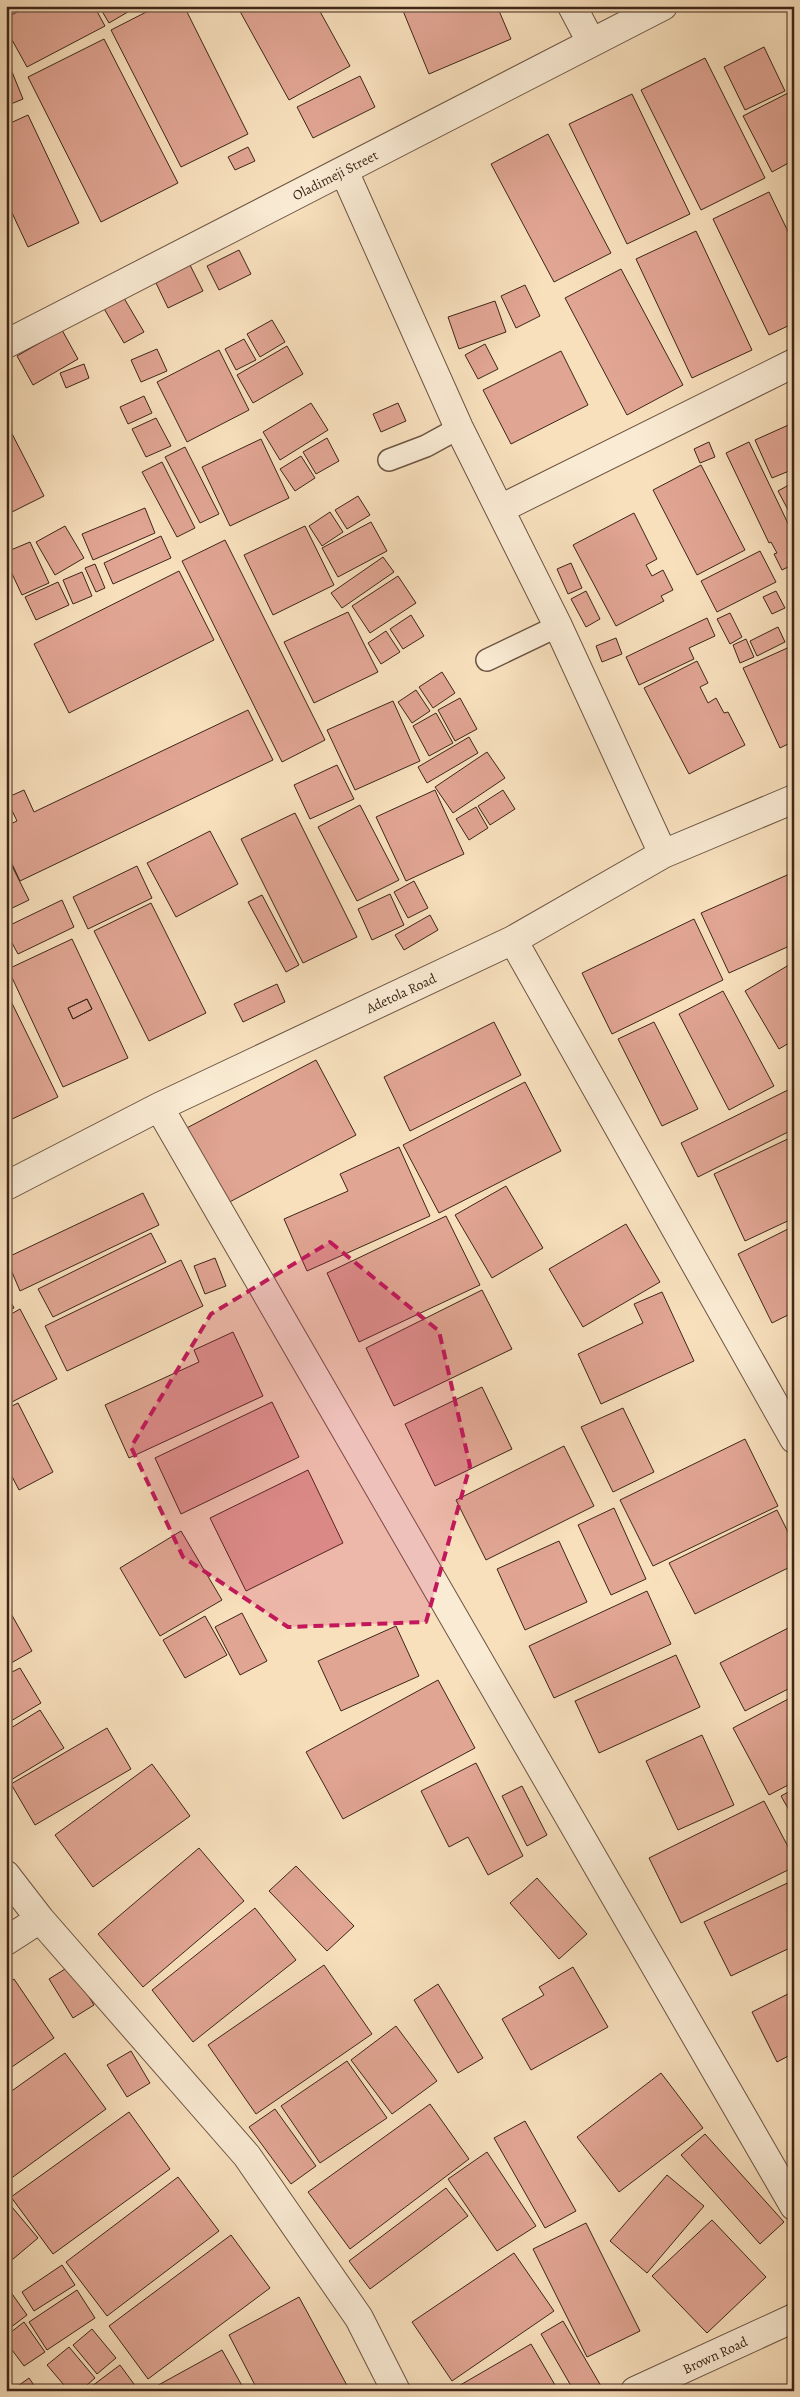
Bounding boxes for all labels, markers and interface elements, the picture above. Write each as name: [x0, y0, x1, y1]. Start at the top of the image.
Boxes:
street label: Oladimeji Street: [289, 146, 382, 205]
street label: Adetola Road: [362, 969, 440, 1018]
street label: Brown Road: [680, 2332, 751, 2379]

